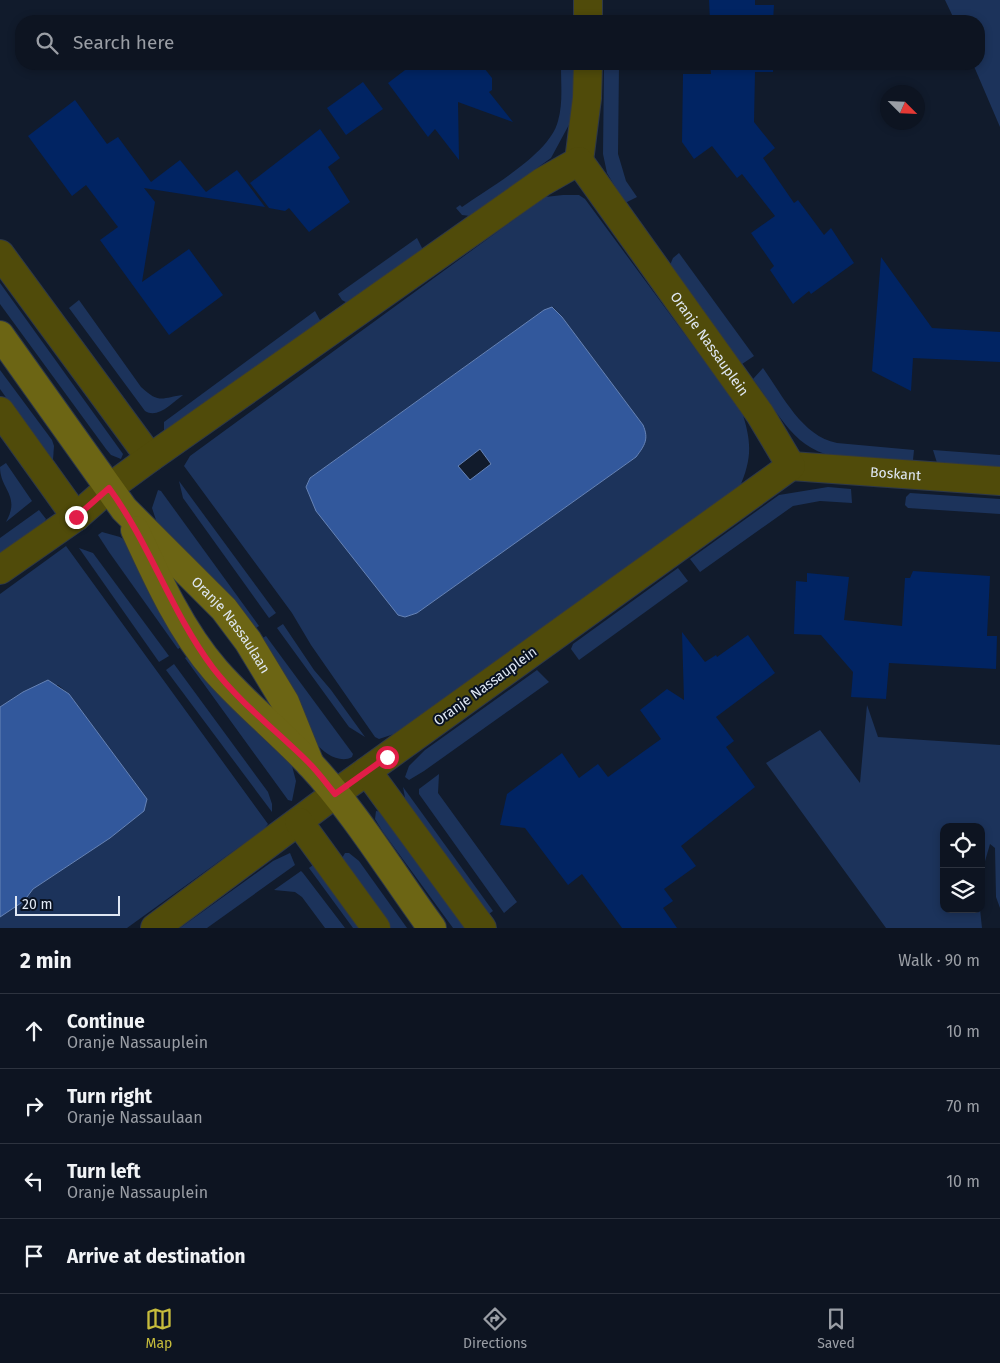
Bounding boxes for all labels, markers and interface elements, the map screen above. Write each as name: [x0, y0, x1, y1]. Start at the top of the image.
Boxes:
search box: [15, 15, 985, 70]
icon: search: [33, 29, 61, 57]
text: Search here: [73, 31, 174, 54]
north arrow: [880, 85, 925, 130]
street label: Oranje Nassauplein: [666, 289, 752, 399]
street label: Boskant: [870, 464, 923, 484]
route end: [65, 506, 88, 529]
street label: Oranje Nassaulaan: [188, 573, 274, 677]
street label: Oranje Nassauplein: [430, 643, 540, 730]
route start: [376, 746, 399, 769]
map controls: [940, 823, 985, 913]
button: locate: [940, 823, 985, 868]
button: layers: [940, 868, 985, 913]
scale bar: [15, 893, 120, 916]
text: 20 m: [22, 896, 52, 913]
text: 2 min: [20, 948, 72, 974]
text: Walk · 90 m: [898, 951, 980, 970]
text: Continue: [67, 1010, 145, 1033]
icon: ahead: [20, 1017, 48, 1045]
text: 10 m: [946, 1022, 980, 1041]
text: Oranje Nassauplein: [67, 1033, 208, 1052]
text: Turn right: [67, 1085, 152, 1108]
icon: right: [20, 1092, 48, 1120]
text: 70 m: [946, 1097, 980, 1116]
text: Oranje Nassaulaan: [67, 1108, 203, 1127]
text: Turn left: [67, 1160, 141, 1183]
icon: left: [20, 1167, 48, 1195]
text: 10 m: [946, 1172, 980, 1191]
text: Oranje Nassauplein: [67, 1183, 208, 1202]
icon: arrive: [20, 1242, 48, 1270]
text: Arrive at destination: [67, 1245, 246, 1268]
tab: Map: [145, 1305, 173, 1352]
tab: Directions: [463, 1305, 527, 1352]
tab: Saved: [817, 1305, 855, 1352]

